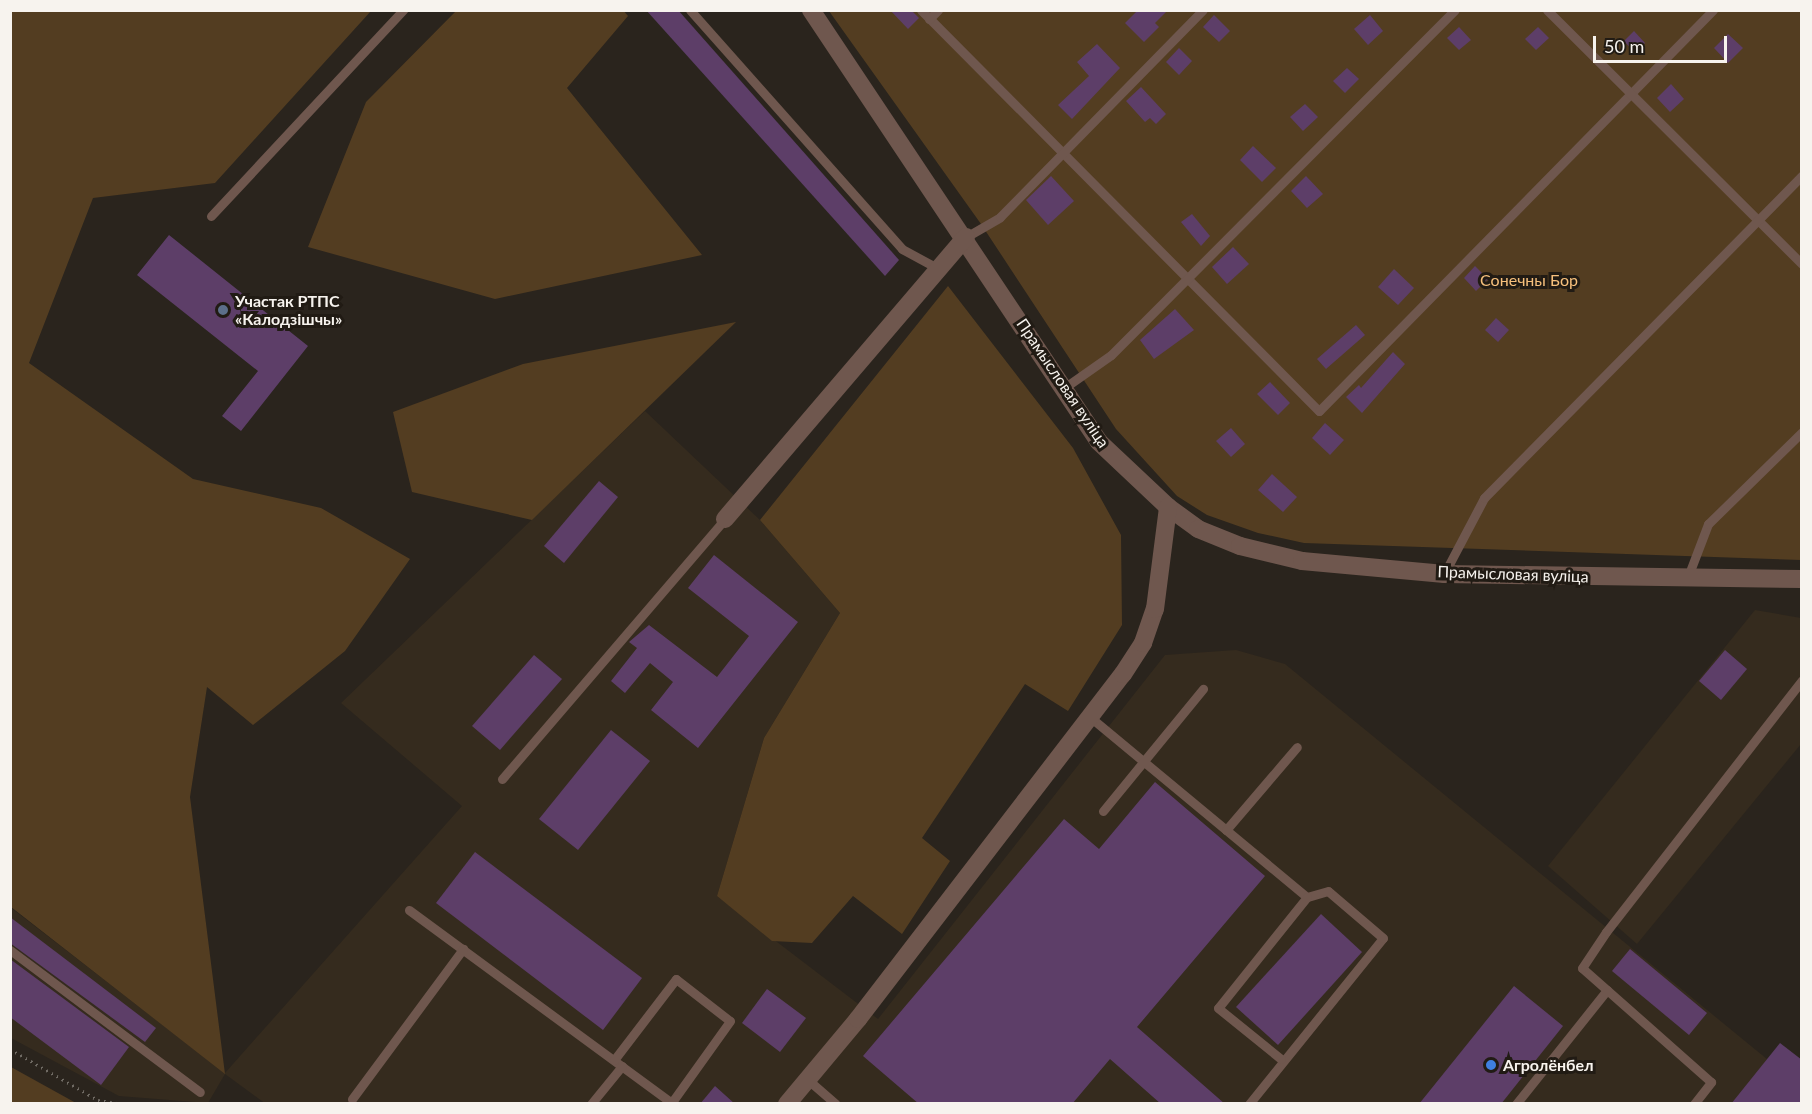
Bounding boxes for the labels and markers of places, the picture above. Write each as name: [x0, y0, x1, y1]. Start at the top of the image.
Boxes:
place label: Участак РТПС «Калодзішчы»: [235, 291, 342, 329]
marker: Участак РТПС «Калодзішчы»: [216, 303, 230, 317]
place label: Агролёнбел: [1503, 1055, 1594, 1075]
marker: Агролёнбел: [1484, 1058, 1498, 1072]

